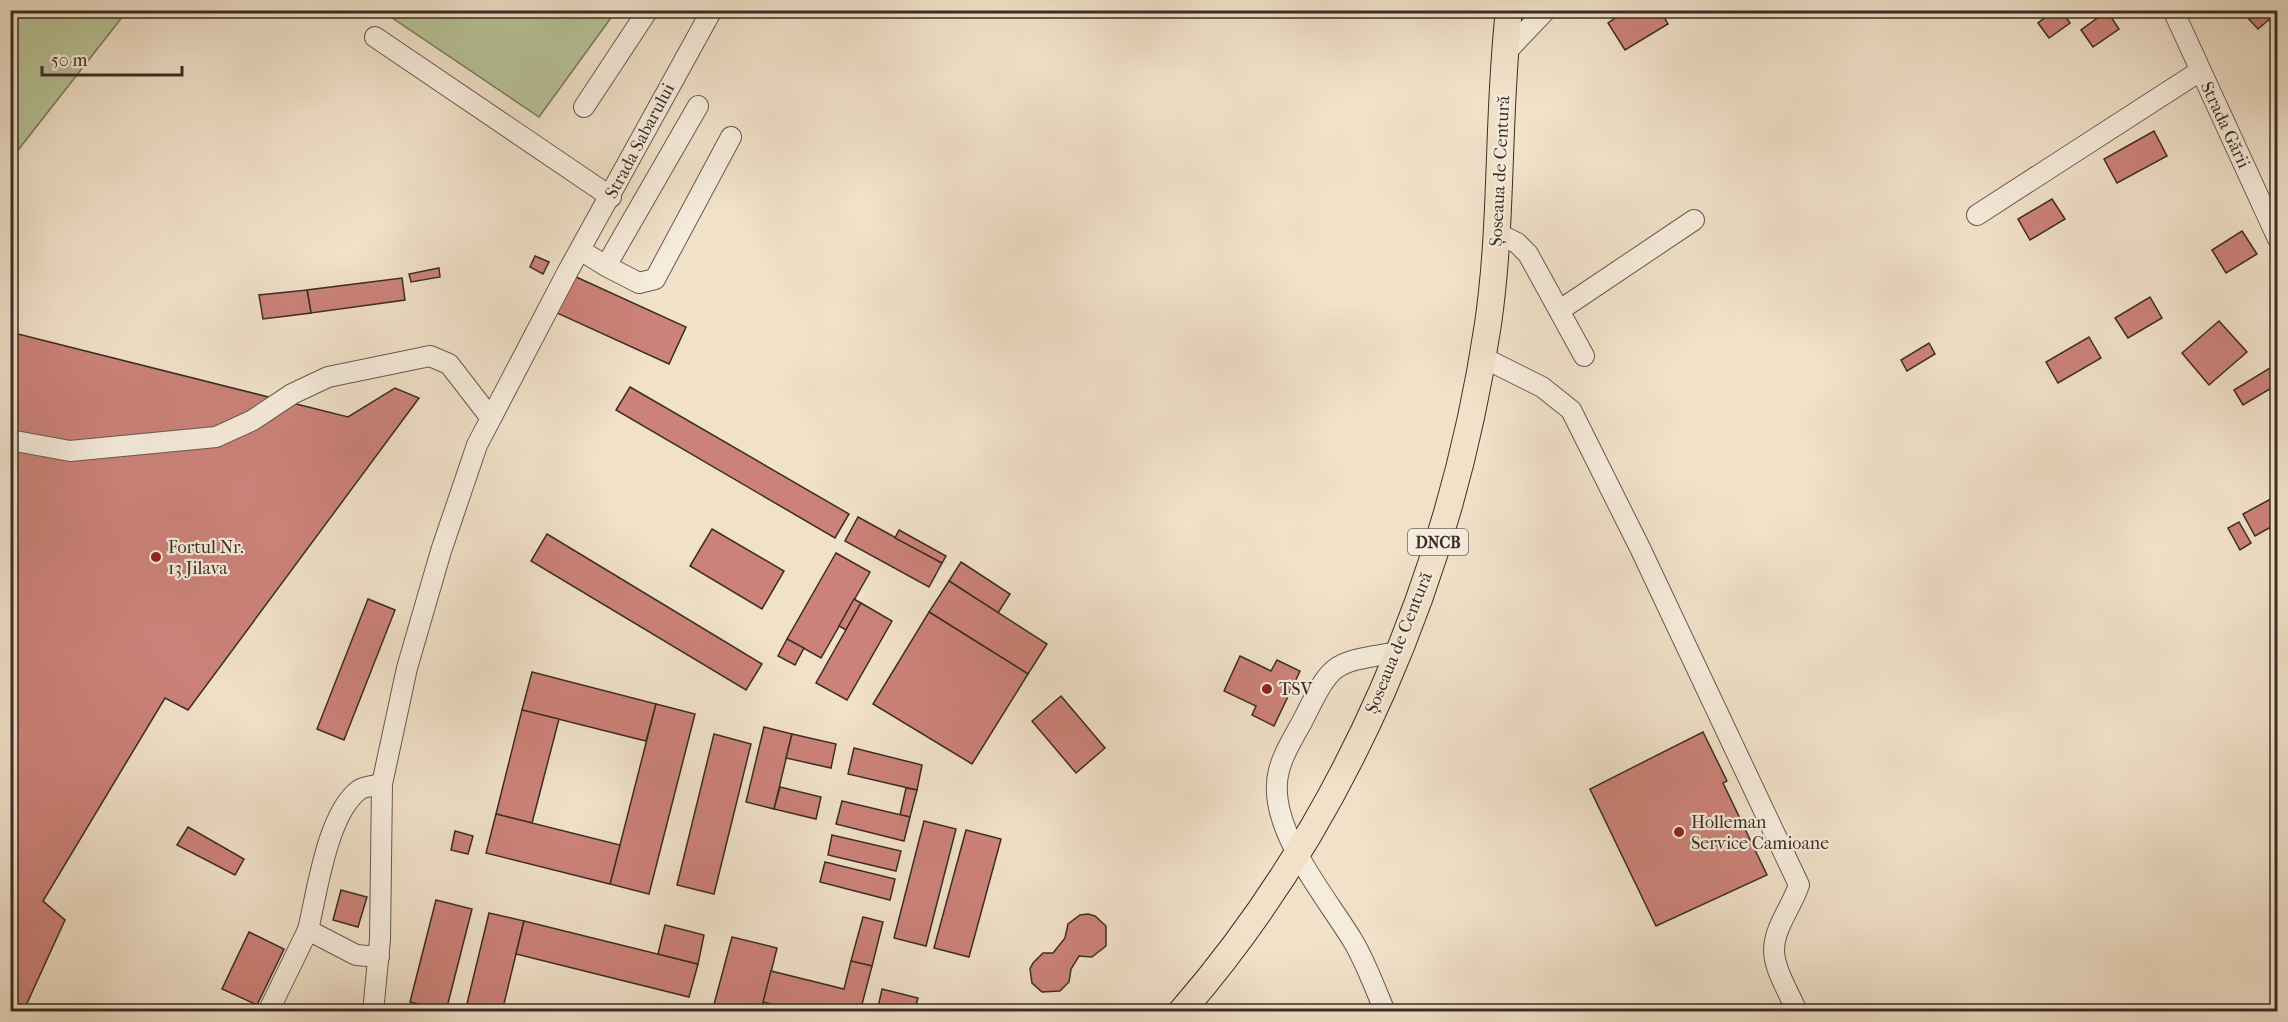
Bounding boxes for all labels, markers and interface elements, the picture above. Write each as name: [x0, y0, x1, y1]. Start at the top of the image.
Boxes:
scale bar: [42, 39, 182, 77]
text: 50 m: [51, 50, 88, 71]
street label: Strada Gării: [2196, 78, 2254, 172]
street label: Strada Sabarului: [601, 79, 679, 202]
street label: Șoseaua de Centură: [1486, 94, 1514, 247]
road number: DNCB: [1408, 529, 1468, 555]
place label: Fortul Nr. 13 Jilava: [168, 537, 244, 579]
marker: Fortul Nr. 13 Jilava: [149, 550, 163, 564]
street label: Șoseaua de Centură: [1361, 568, 1437, 717]
place label: TSV: [1279, 679, 1313, 700]
marker: TSV: [1260, 682, 1274, 696]
place label: Holleman Service Camioane: [1691, 812, 1829, 854]
marker: Holleman Service Camioane: [1672, 825, 1686, 839]

